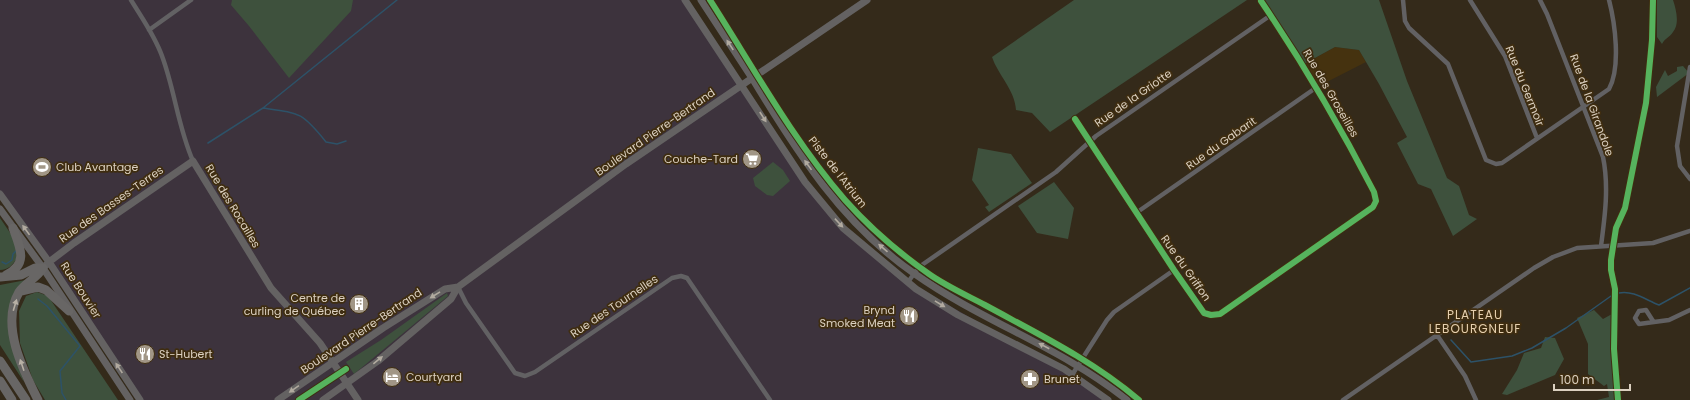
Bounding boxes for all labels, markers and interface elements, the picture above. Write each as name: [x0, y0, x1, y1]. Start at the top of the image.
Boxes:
one-way arrow: [727, 40, 734, 51]
street label: Rue du Germoir: [1502, 43, 1548, 129]
street label: Rue des Groseilles: [1299, 46, 1363, 140]
street label: Rue de la Girandole: [1566, 52, 1618, 158]
street label: Rue de la Griotte: [1091, 65, 1175, 131]
street label: Boulevard Pierre-Bertrand: [592, 84, 718, 180]
one-way arrow: [759, 112, 767, 122]
street label: Rue du Gabarit: [1183, 113, 1259, 173]
street label: Piste de l'Atrium: [805, 133, 871, 211]
supermarket icon: Couche-Tard: [741, 148, 763, 170]
place label: Couche-Tard: [664, 151, 738, 167]
sports icon: Club Avantage: [31, 156, 53, 178]
place label: Club Avantage: [56, 159, 139, 175]
one-way arrow: [804, 160, 812, 170]
street label: Rue des Rocailles: [202, 161, 264, 251]
street label: Rue des Basses-Terres: [56, 162, 167, 246]
one-way arrow: [834, 217, 843, 228]
one-way arrow: [22, 224, 30, 235]
street label: Rue du Griffon: [1157, 232, 1215, 304]
one-way arrow: [878, 244, 888, 253]
street label: Rue Bouvier: [57, 259, 105, 321]
street label: Rue des Tournelles: [567, 271, 661, 341]
street label: Boulevard Pierre-Bertrand: [297, 284, 425, 378]
place label: Centre de curling de Québec: [244, 290, 345, 319]
one-way arrow: [429, 292, 441, 299]
building icon: Centre de curling de Québec: [348, 293, 370, 315]
one-way arrow: [12, 299, 18, 311]
one-way arrow: [934, 300, 946, 307]
place label: Brynd Smoked Meat: [820, 302, 895, 331]
restaurant icon: Brynd Smoked Meat: [898, 305, 920, 327]
district label: PLATEAU LEBOURGNEUF: [1429, 306, 1521, 337]
restaurant icon: St-Hubert: [134, 343, 156, 365]
one-way arrow: [1039, 343, 1050, 349]
place label: St-Hubert: [159, 346, 213, 362]
one-way arrow: [373, 356, 384, 365]
one-way arrow: [19, 358, 25, 370]
one-way arrow: [115, 362, 123, 373]
hotel icon: Courtyard: [381, 366, 403, 388]
scale bar: [1554, 366, 1630, 392]
pharmacy icon: Brunet: [1019, 368, 1041, 390]
place label: Courtyard: [406, 369, 462, 385]
place label: Brunet: [1044, 371, 1080, 387]
text: 100 m: [1560, 371, 1594, 388]
one-way arrow: [289, 385, 299, 393]

